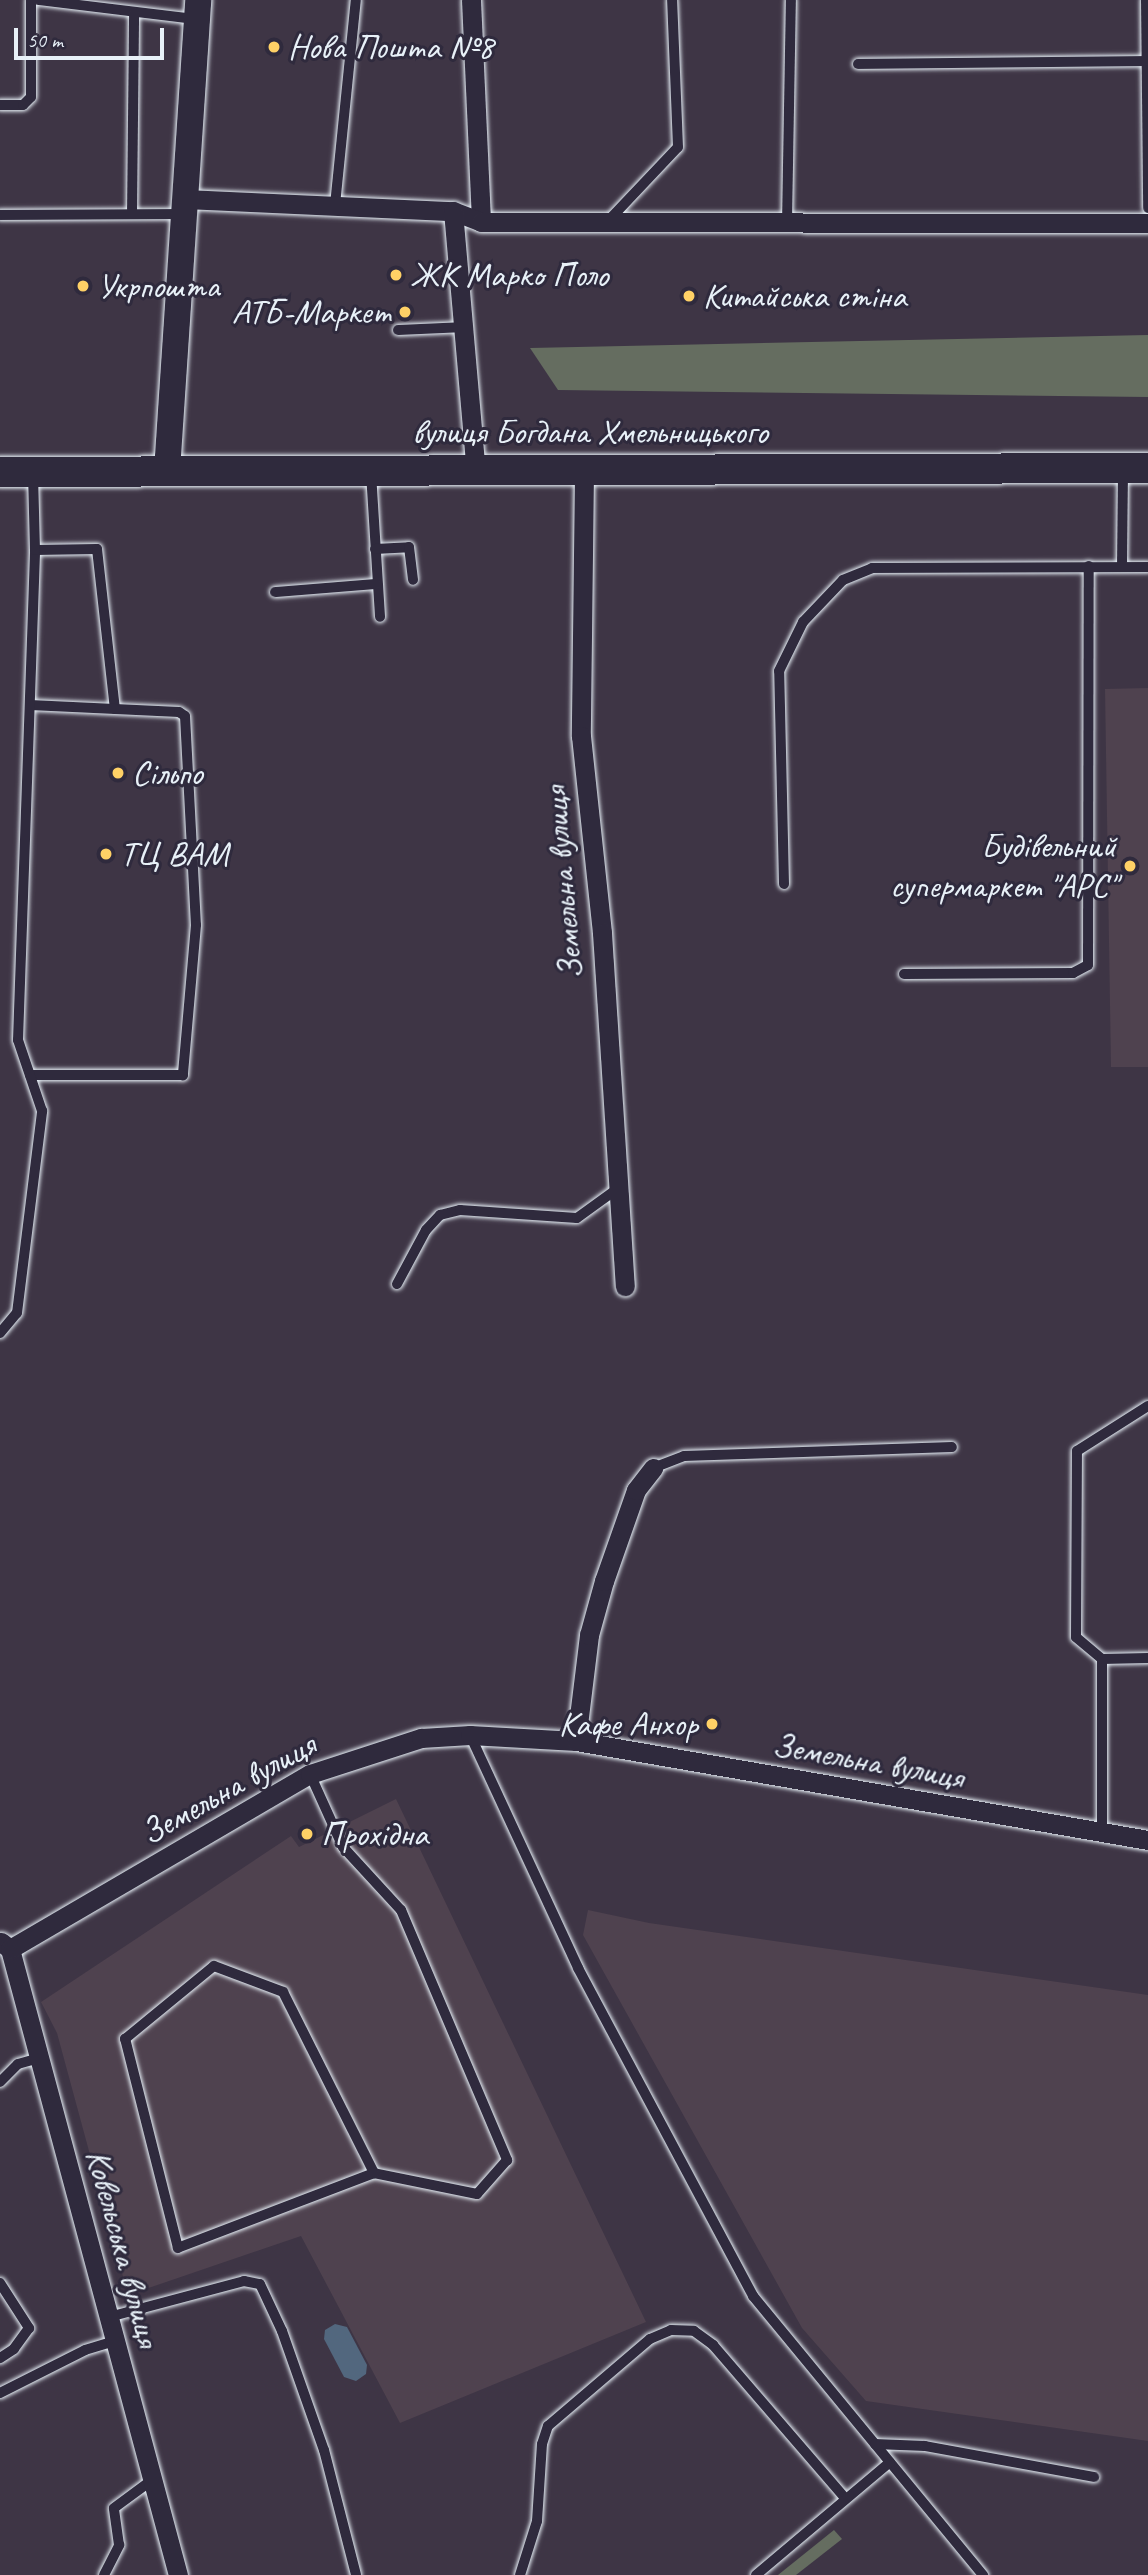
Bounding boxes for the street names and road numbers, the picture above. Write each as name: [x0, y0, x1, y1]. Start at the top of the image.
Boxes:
street label: вулиця Богдана Хмельницького: [412, 411, 768, 453]
street label: Земельна вулиця: [534, 785, 592, 981]
street label: Земельна вулиця: [134, 1724, 322, 1854]
street label: Земельна вулиця: [769, 1724, 967, 1798]
street label: Ковельська вулиця: [76, 2145, 170, 2351]

